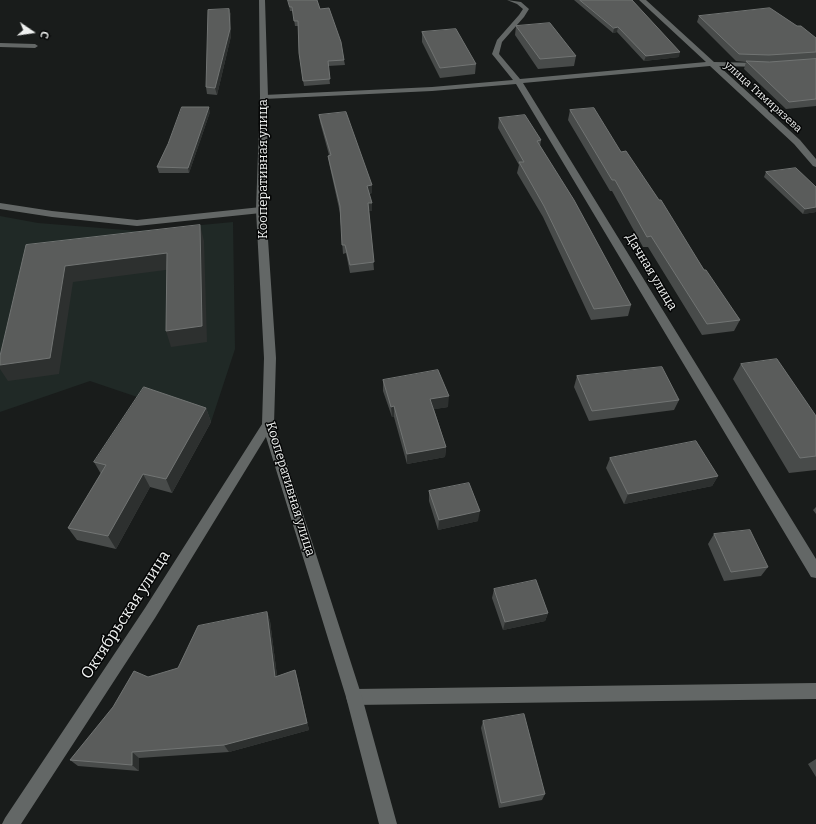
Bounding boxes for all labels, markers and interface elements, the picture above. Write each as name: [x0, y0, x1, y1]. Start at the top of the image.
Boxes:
north arrow: [12, 12, 52, 52]
text: С: [37, 30, 51, 40]
street label: улица Тимирязева: [721, 59, 805, 135]
street label: Кооперативная улица: [255, 99, 271, 239]
street label: Дачная улица: [622, 231, 680, 313]
street label: Кооперативная улица: [262, 420, 318, 558]
street label: Октябрьская улица: [77, 547, 175, 683]

